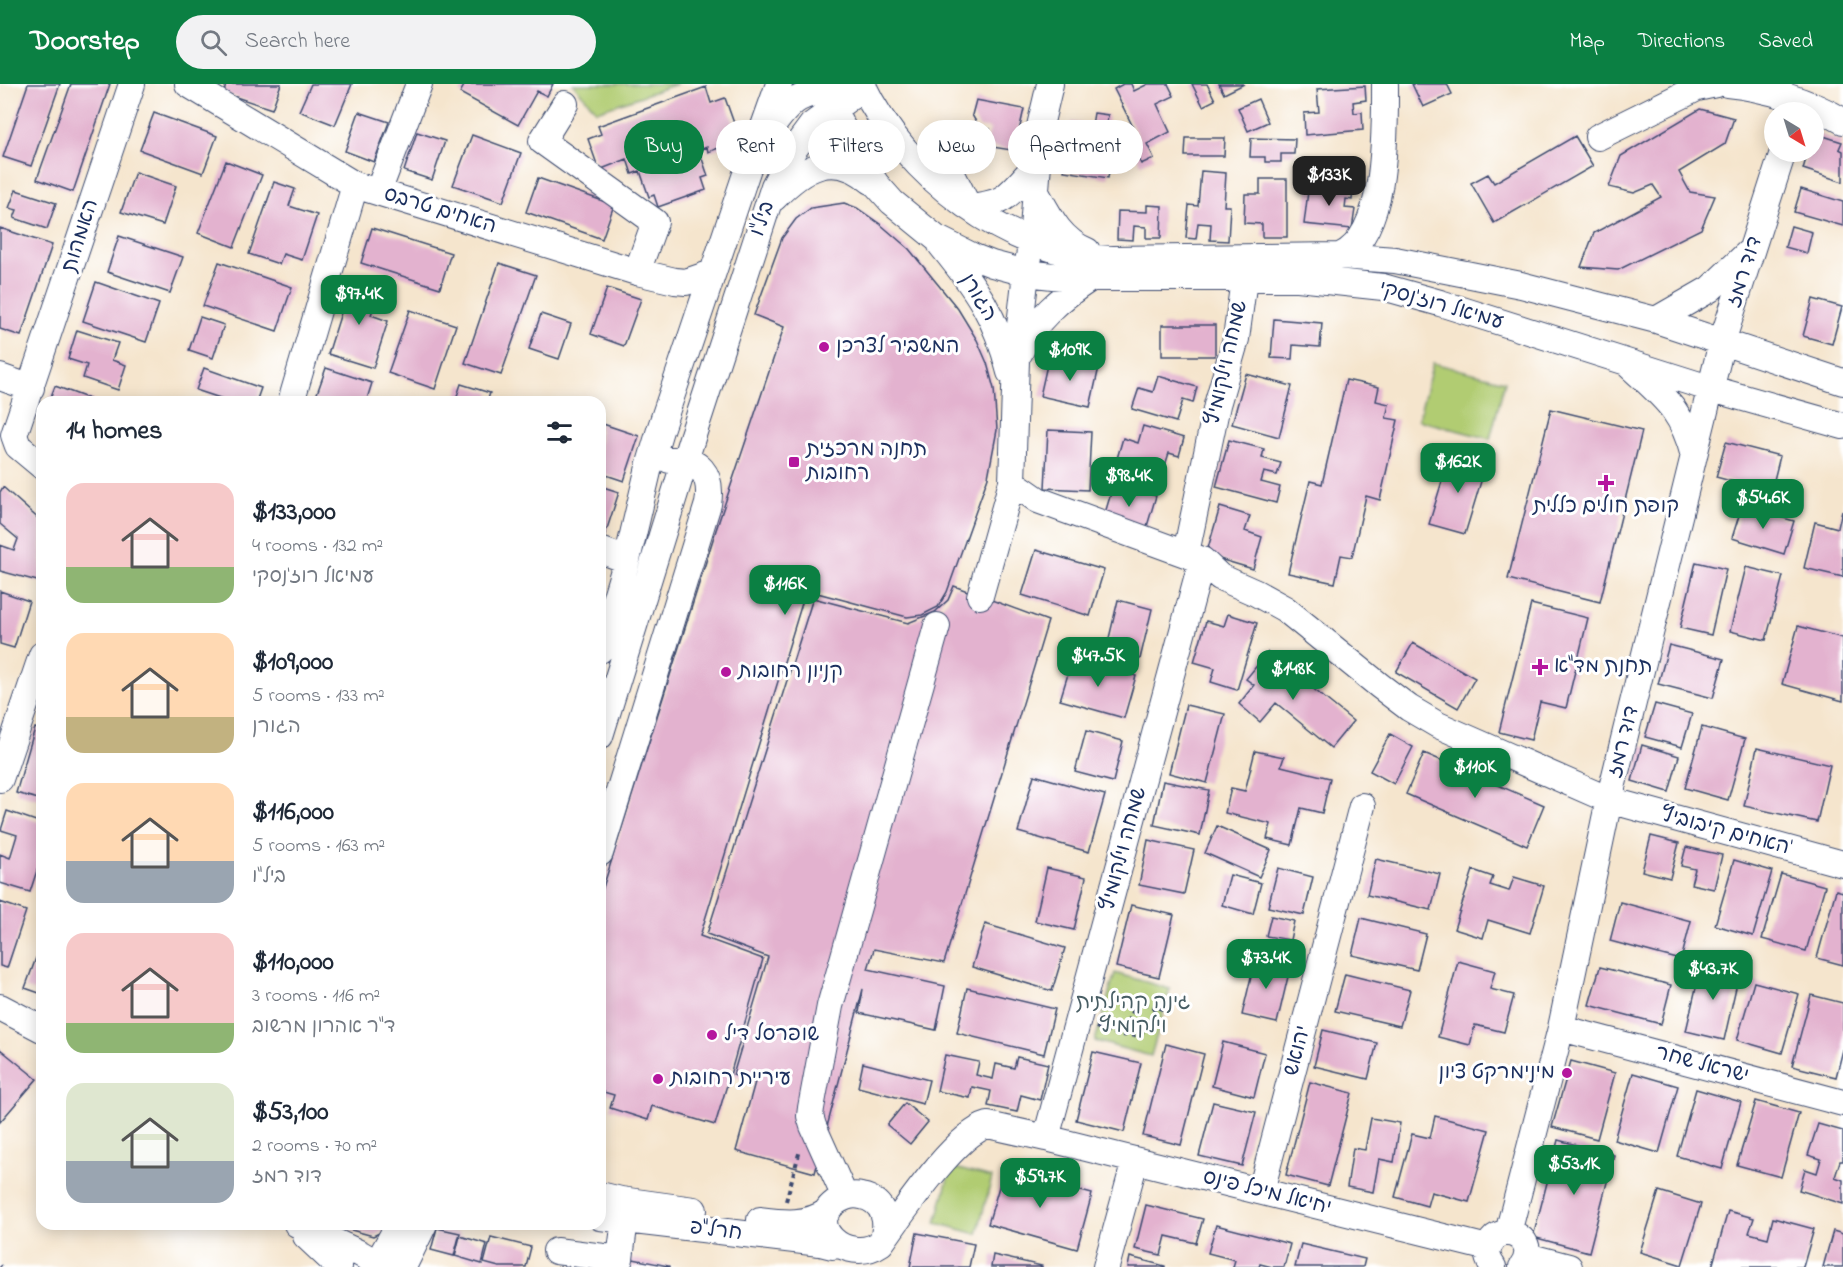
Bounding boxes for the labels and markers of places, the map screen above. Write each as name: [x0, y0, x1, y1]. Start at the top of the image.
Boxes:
pin: $133K: [1287, 156, 1371, 207]
pin: $97.4K: [310, 275, 408, 326]
pin: $109K: [1028, 331, 1112, 382]
place label: המשביר לצרכן: [836, 332, 959, 362]
marker: המשביר לצרכן: [817, 340, 831, 354]
place label: תחנה מרכזית רחובות: [804, 435, 927, 489]
pin: $162K: [1416, 443, 1500, 494]
marker: תחנה מרכזית רחובות: [787, 455, 801, 469]
pin: $98.4K: [1080, 457, 1178, 508]
marker: קופת חולים כללית: [1597, 474, 1615, 492]
pin: $54.6K: [1714, 479, 1812, 530]
place label: קופת חולים כללית: [1532, 492, 1679, 522]
pin: $116K: [743, 565, 827, 616]
pin: $47.5K: [1049, 637, 1147, 688]
pin: $148K: [1251, 650, 1335, 701]
place label: תחנת מד"א: [1554, 652, 1652, 682]
place label: קניון רחובות: [736, 657, 843, 687]
marker: תחנת מד"א: [1531, 658, 1549, 676]
marker: קניון רחובות: [719, 665, 733, 679]
pin: $110K: [1433, 748, 1517, 799]
pin: $73.4K: [1217, 939, 1315, 990]
pin: $43.7K: [1664, 950, 1762, 1001]
place label: שופרסל דיל: [724, 1020, 819, 1050]
marker: שופרסל דיל: [705, 1028, 719, 1042]
place label: מינימרקט ציון: [1438, 1058, 1555, 1088]
place label: עיריית רחובות: [668, 1064, 791, 1094]
marker: מינימרקט ציון: [1560, 1066, 1574, 1080]
marker: עיריית רחובות: [651, 1072, 665, 1086]
pin: $53.1K: [1525, 1145, 1623, 1196]
pin: $59.7K: [991, 1158, 1089, 1209]

